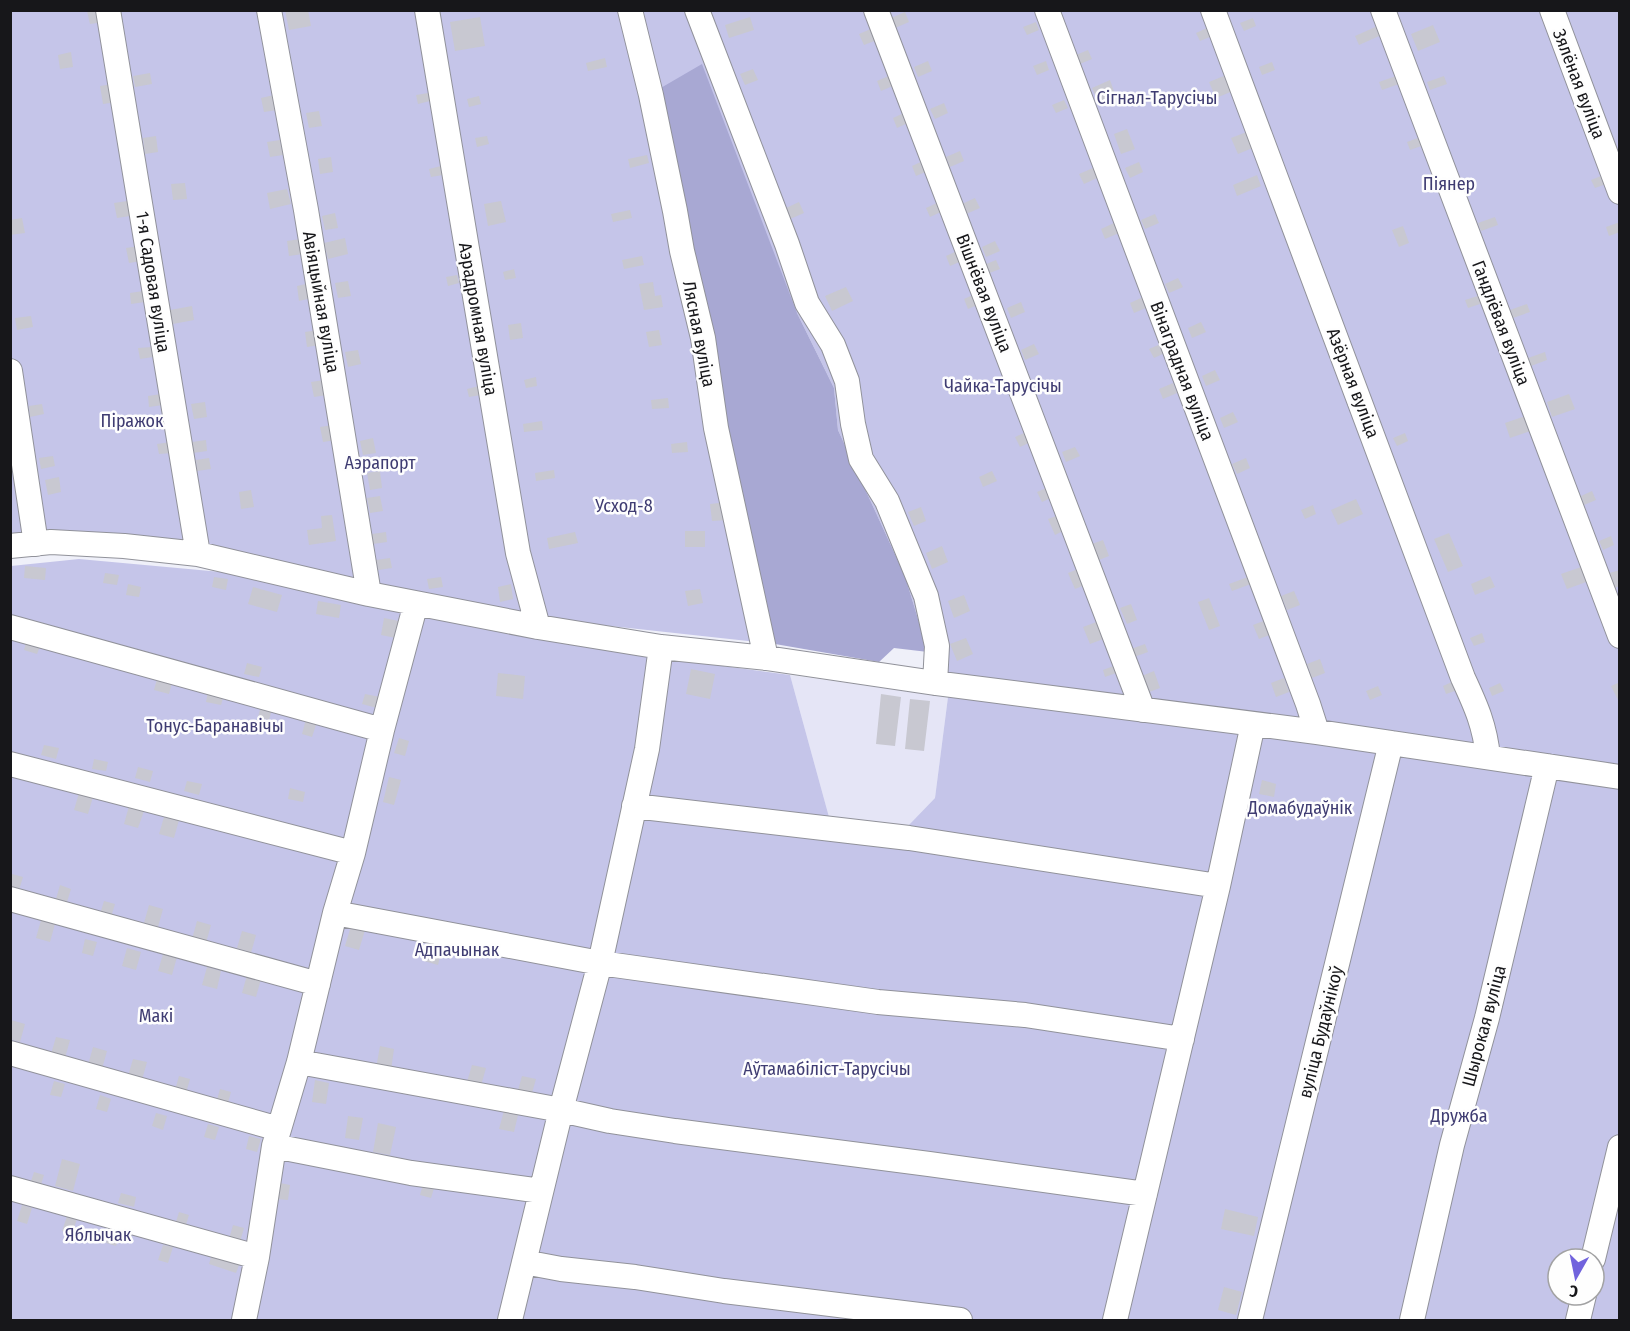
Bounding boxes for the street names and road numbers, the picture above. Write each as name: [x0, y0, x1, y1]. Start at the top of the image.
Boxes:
street label: Зялёная вуліца: [1548, 26, 1610, 142]
street label: 1-я Садовая вуліца: [131, 210, 175, 354]
street label: Авіяцыйная вуліца: [298, 229, 344, 375]
street label: Вішнёвая вуліца: [951, 231, 1017, 356]
street label: Аэрадромная вуліца: [454, 241, 502, 397]
street label: Гандлёвая вуліца: [1467, 258, 1535, 389]
street label: Лясная вуліца: [678, 279, 720, 389]
street label: Вінаградная вуліца: [1145, 298, 1219, 444]
street label: Азёрная вуліца: [1322, 325, 1384, 441]
street label: Шырокая вуліца: [1457, 963, 1511, 1089]
street label: вуліца Будаўнікоў: [1294, 964, 1348, 1100]

